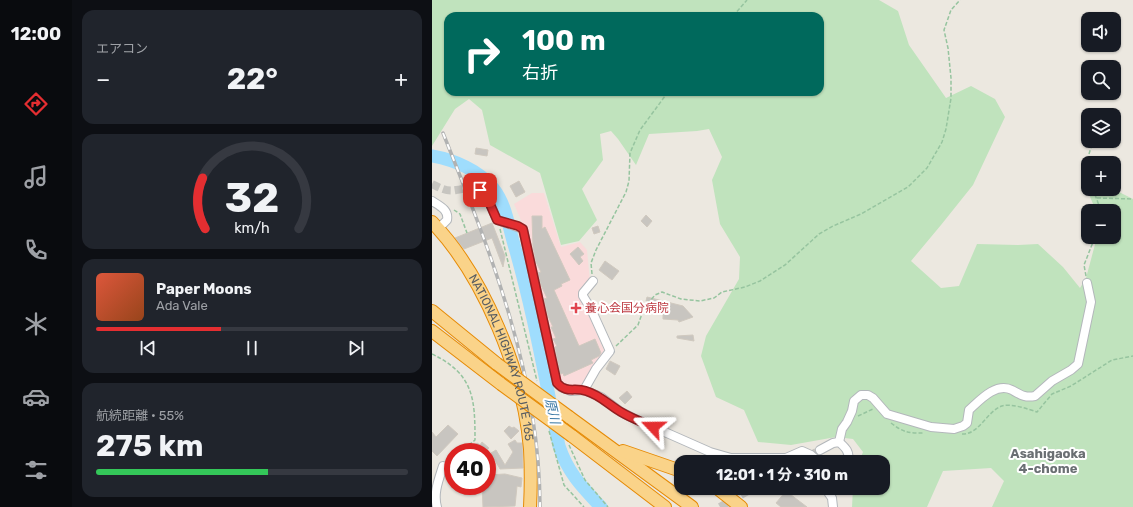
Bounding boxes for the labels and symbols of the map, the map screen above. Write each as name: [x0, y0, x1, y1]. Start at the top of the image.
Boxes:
pin: [463, 173, 497, 207]
street label: NATIONAL HIGHWAY ROUTE 165: [466, 272, 536, 442]
place label: 養心会国分病院: [585, 301, 669, 315]
marker: 養心会国分病院: [570, 302, 582, 314]
water label: 原川: [542, 397, 563, 427]
position arrow: [632, 406, 674, 448]
speed limit sign: 40: [444, 443, 496, 495]
district label: Asahigaoka 4-chome: [1010, 446, 1086, 476]

